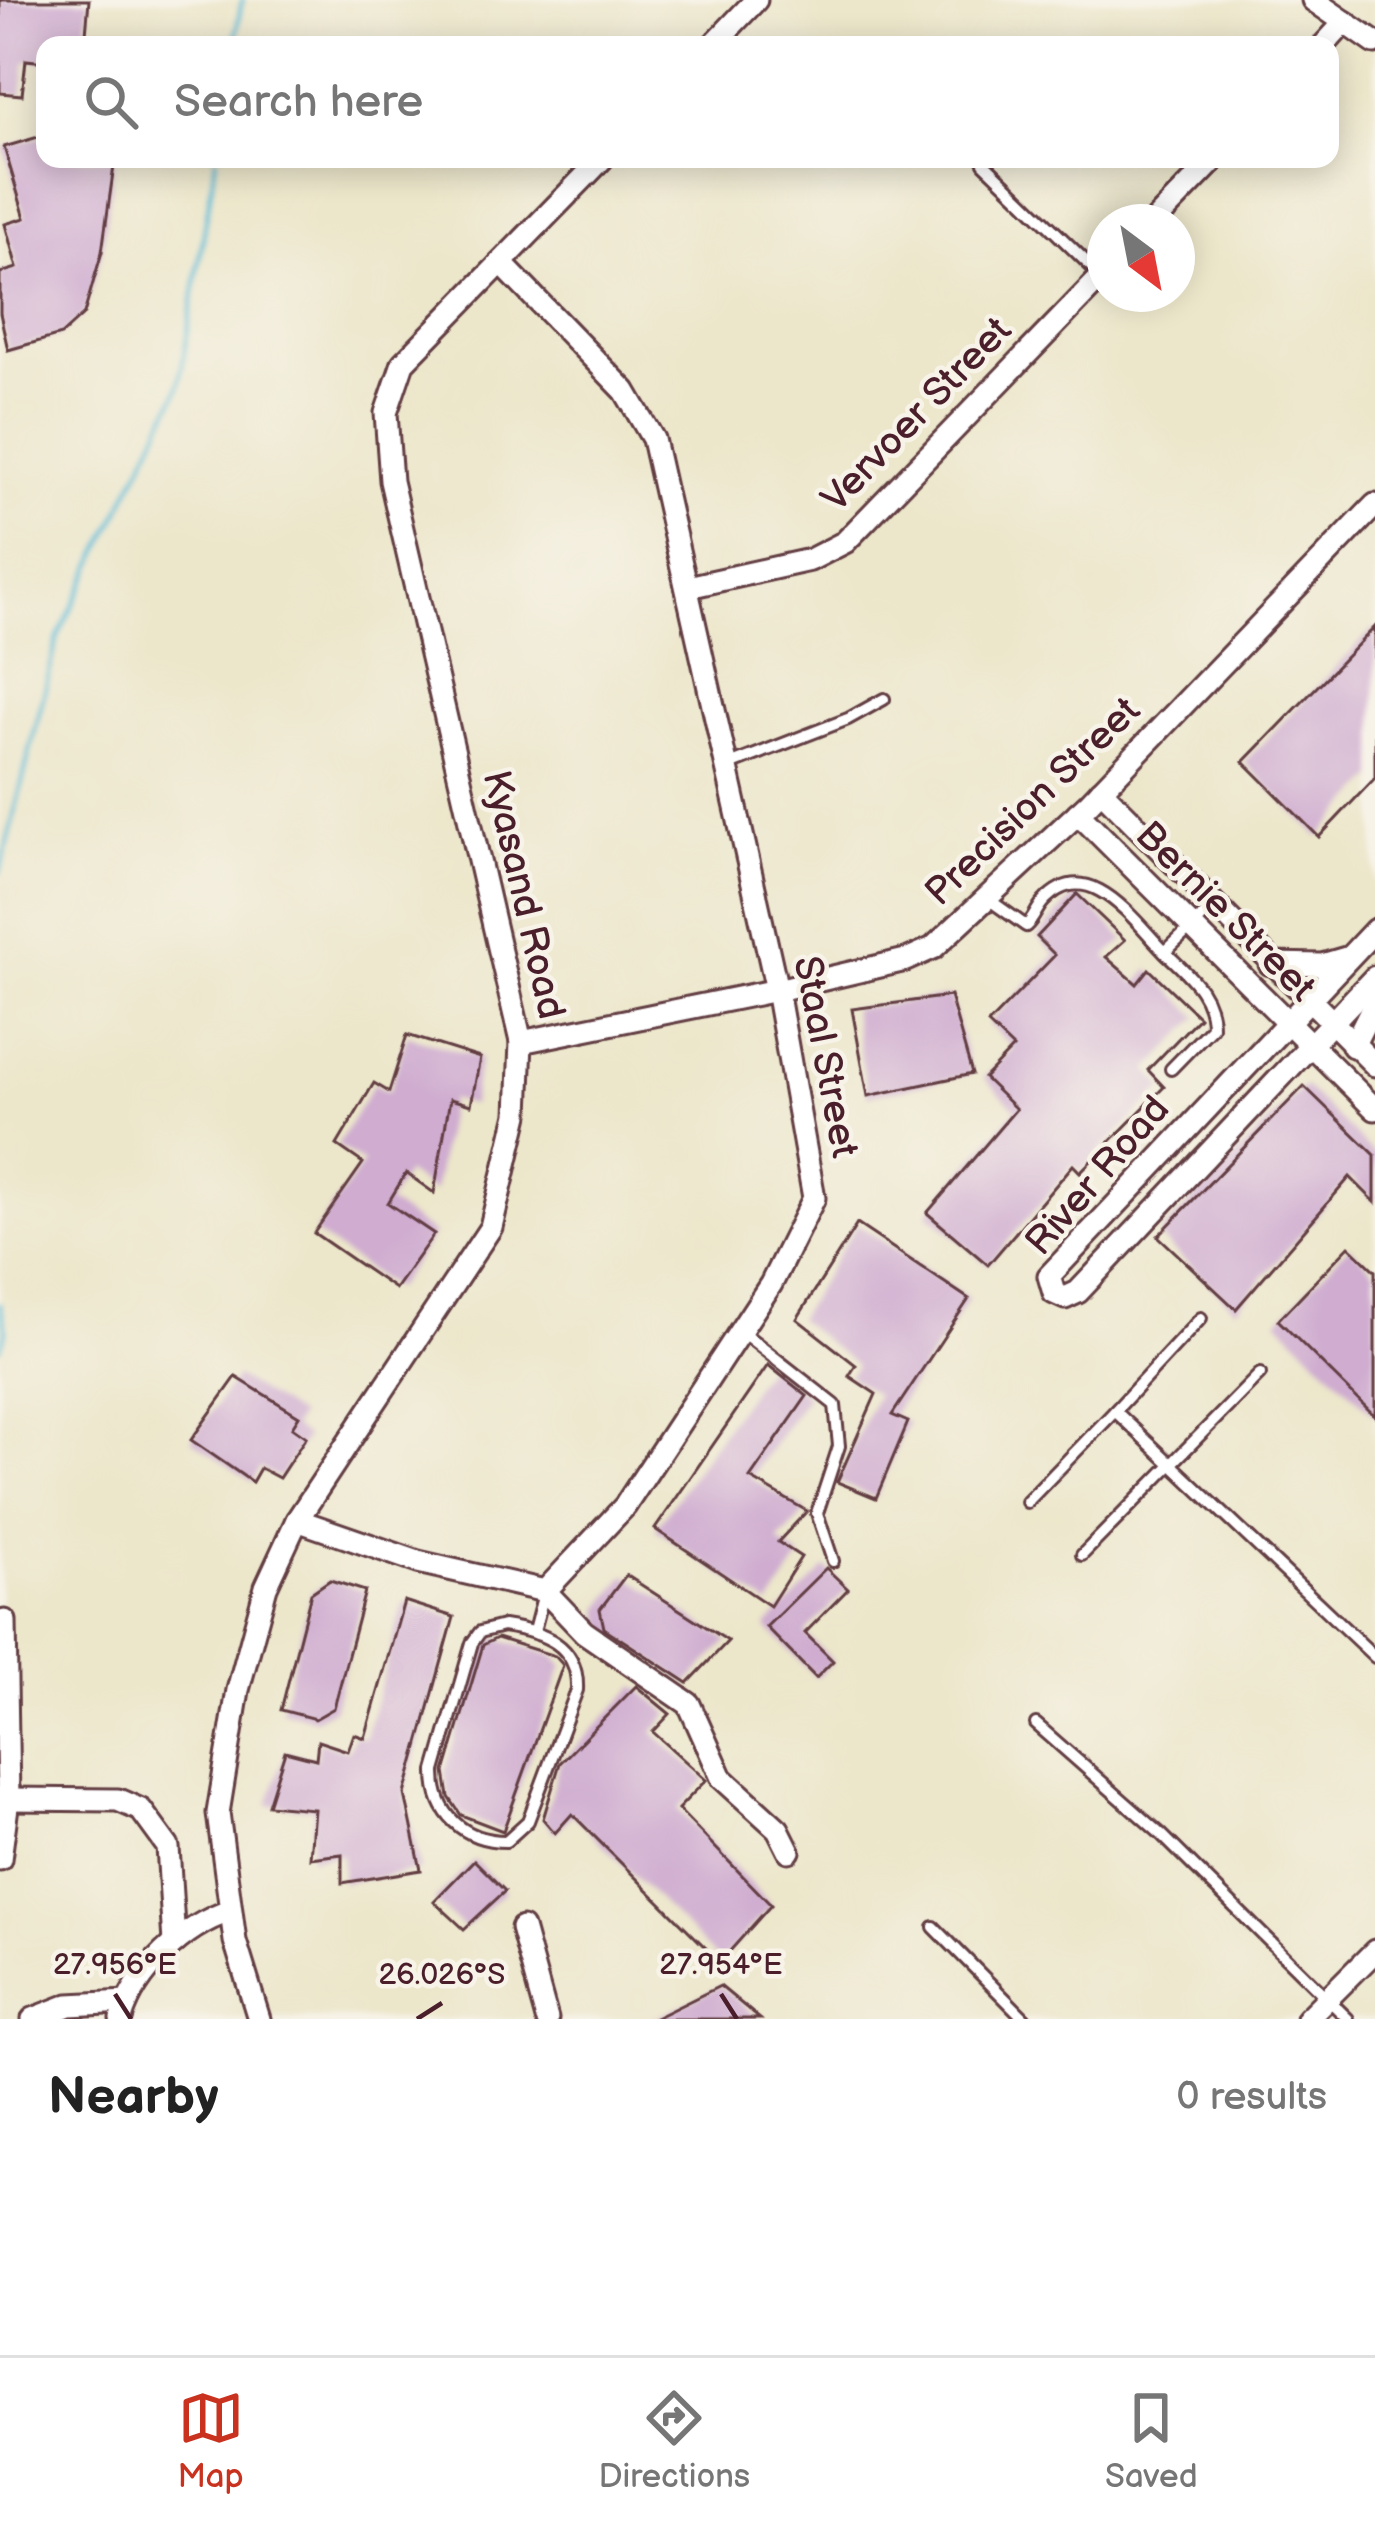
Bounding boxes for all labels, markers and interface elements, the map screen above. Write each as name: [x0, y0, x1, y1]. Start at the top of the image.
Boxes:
search box: [36, 36, 1339, 168]
icon: search: [78, 69, 144, 135]
text: Search here: [174, 75, 423, 130]
north arrow: [1087, 204, 1195, 312]
street label: Vervoer Street: [812, 308, 1022, 522]
street label: Precision Street: [916, 688, 1150, 916]
street label: Kyasand Road: [472, 766, 574, 1024]
street label: Bernie Street: [1125, 812, 1325, 1012]
street label: Staal Street: [782, 952, 868, 1162]
street label: River Road: [1016, 1087, 1180, 1265]
text: 27.956°E: [53, 1947, 177, 1983]
text: 27.954°E: [659, 1947, 783, 1983]
text: 26.026°S: [379, 1957, 505, 1993]
text: Nearby: [48, 2067, 219, 2128]
text: 0 results: [1176, 2074, 1327, 2121]
tab: Map: [177, 2385, 244, 2497]
tab: Directions: [598, 2385, 750, 2497]
tab: Saved: [1105, 2385, 1198, 2497]

